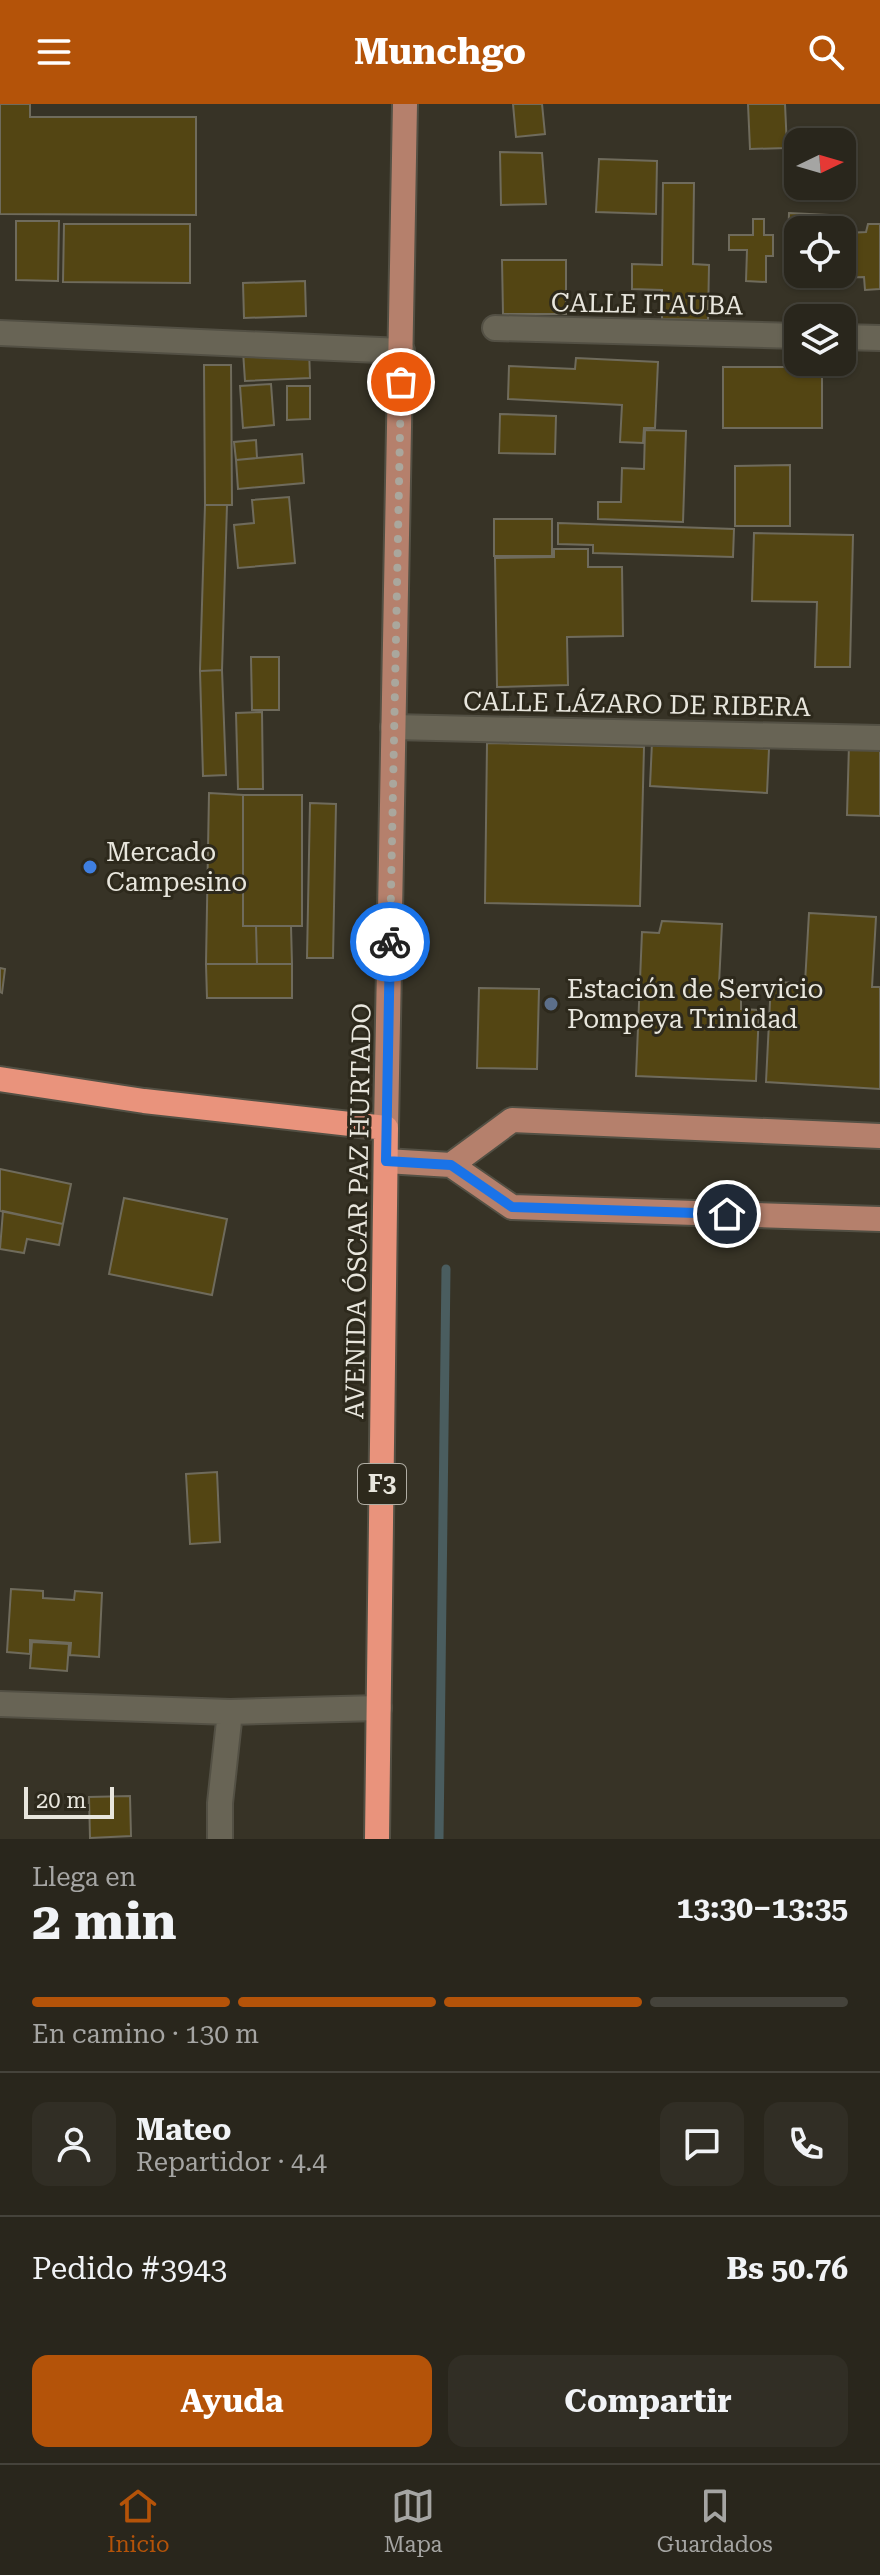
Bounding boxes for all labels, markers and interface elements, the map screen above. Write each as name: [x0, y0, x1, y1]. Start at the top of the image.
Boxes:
icon: menu: [32, 30, 76, 74]
icon: search: [804, 30, 848, 74]
text: Munchgo: [354, 31, 526, 73]
north arrow: [784, 128, 856, 200]
map controls: [784, 128, 856, 376]
button: locate: [784, 216, 856, 288]
street label: CALLE ITAUBA: [551, 287, 743, 321]
button: layers: [784, 304, 856, 376]
pin: [367, 348, 435, 416]
icon: bag: [379, 360, 423, 404]
street label: CALLE LÁZARO DE RIBERA: [463, 685, 811, 722]
place label: Mercado Campesino: [106, 837, 247, 897]
marker: Mercado Campesino: [81, 858, 99, 876]
courier: [350, 902, 430, 982]
icon: bike: [368, 920, 412, 964]
place label: Estación de Servicio Pompeya Trinidad: [567, 974, 824, 1034]
marker: Estación de Servicio Pompeya Trinidad: [542, 995, 560, 1013]
street label: AVENIDA ÓSCAR PAZ HURTADO: [338, 1003, 377, 1419]
pin: [693, 1180, 761, 1248]
icon: home: [705, 1192, 749, 1236]
road number: F3: [358, 1464, 406, 1504]
scale bar: [24, 1783, 114, 1819]
text: 20 m: [36, 1788, 86, 1813]
text: Llega en: [32, 1862, 136, 1892]
text: 13:30–13:35: [676, 1890, 848, 1925]
text: 2 min: [32, 1891, 177, 1952]
text: En camino · 130 m: [32, 2019, 259, 2049]
button: person: [32, 2102, 116, 2186]
button: chat: [660, 2102, 744, 2186]
button: phone: [764, 2102, 848, 2186]
text: Mateo: [136, 2112, 231, 2147]
text: Repartidor · 4.4: [136, 2147, 327, 2177]
text: Pedido #3943: [32, 2251, 227, 2286]
text: Bs 50.76: [727, 2251, 848, 2286]
button: Ayuda: [32, 2355, 432, 2447]
button: Compartir: [448, 2355, 848, 2447]
tab: Inicio: [107, 2484, 169, 2557]
tab: Mapa: [384, 2484, 443, 2557]
tab: Guardados: [657, 2484, 773, 2557]

